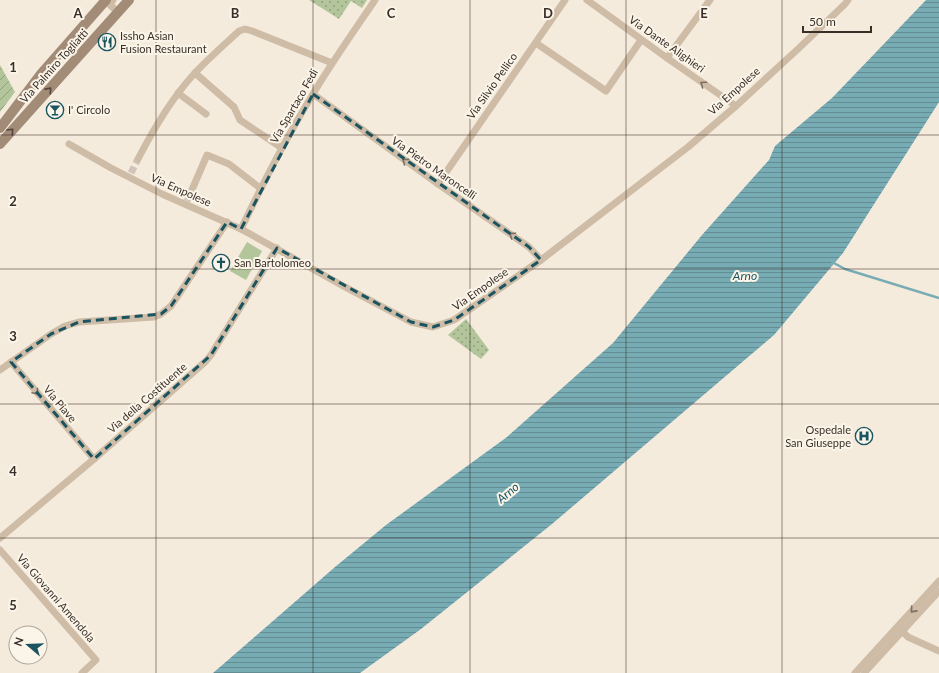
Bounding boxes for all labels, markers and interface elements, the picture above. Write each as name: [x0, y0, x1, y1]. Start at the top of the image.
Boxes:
text: A: [72, 5, 83, 21]
text: B: [231, 5, 240, 21]
text: C: [387, 5, 396, 21]
text: D: [543, 5, 553, 21]
text: E: [700, 5, 708, 21]
scale bar: [803, 8, 871, 34]
street label: Via Dante Alighieri: [627, 12, 708, 75]
text: 50 m: [809, 14, 836, 29]
street label: Via Palmiro Togliatti: [17, 26, 90, 105]
place label: Issho Asian Fusion Restaurant: [120, 29, 207, 55]
restaurant icon: Issho Asian Fusion Restaurant: [97, 32, 117, 52]
street label: Via Silvio Pellico: [464, 50, 519, 121]
text: 1: [9, 59, 17, 75]
street label: Via Empolese: [705, 64, 762, 117]
street label: Via Spartaco Fedi: [267, 66, 320, 145]
one-way arrow: [701, 82, 708, 89]
one-way arrow: [44, 87, 52, 95]
bar icon: I' Circolo: [45, 100, 65, 120]
place label: I' Circolo: [68, 103, 110, 116]
one-way arrow: [7, 128, 14, 136]
street label: Via Pietro Maroncelli: [389, 133, 480, 202]
one-way arrow: [402, 158, 409, 166]
street label: Via Empolese: [149, 170, 214, 209]
text: 2: [9, 193, 17, 209]
one-way arrow: [509, 233, 516, 240]
church icon: San Bartolomeo: [211, 253, 231, 273]
place label: San Bartolomeo: [234, 256, 311, 269]
street label: Via Empolese: [449, 265, 510, 313]
water label: Arno: [732, 268, 757, 283]
text: 3: [9, 328, 17, 344]
street label: Via della Costituente: [104, 360, 189, 435]
street label: Via Piave: [41, 383, 80, 425]
one-way arrow: [31, 387, 39, 395]
place label: Ospedale San Giuseppe: [785, 423, 851, 449]
hospital icon: Ospedale San Giuseppe: [854, 426, 874, 446]
text: 4: [9, 463, 17, 479]
water label: Arno: [493, 479, 522, 507]
street label: Via Giovanni Amendola: [15, 551, 98, 644]
text: 5: [9, 597, 17, 613]
one-way arrow: [911, 605, 918, 612]
north arrow: [8, 625, 48, 665]
text: N: [11, 635, 26, 648]

